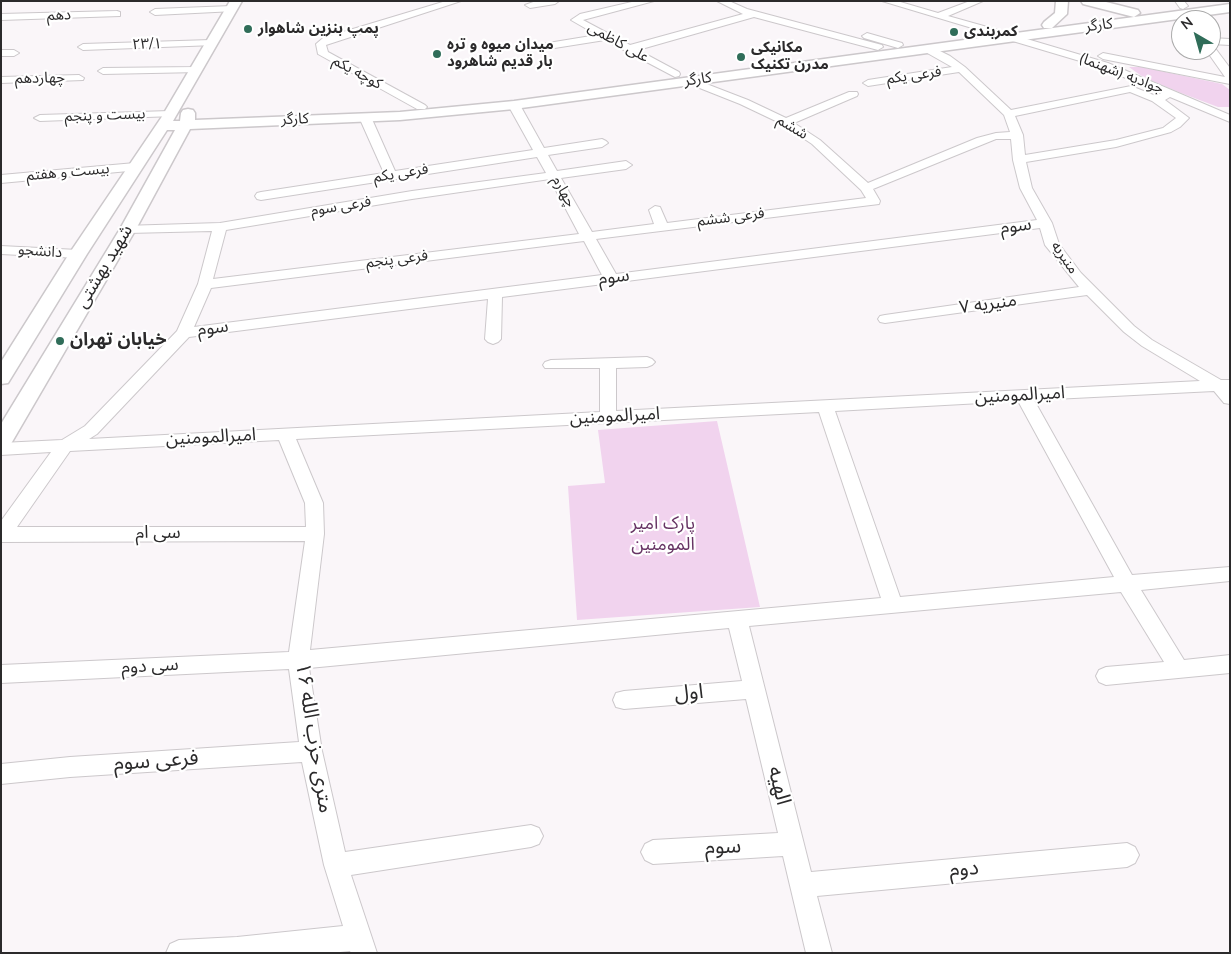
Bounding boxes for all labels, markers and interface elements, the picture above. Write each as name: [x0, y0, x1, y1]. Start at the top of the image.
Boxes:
street label: دهم: [47, 7, 71, 25]
north arrow: [1171, 10, 1221, 60]
text: N: [1177, 13, 1197, 34]
street label: کارگر: [1084, 15, 1114, 37]
street label: علی کاظمی: [584, 19, 652, 67]
place label: پمپ بنزین شاهوار: [258, 20, 379, 38]
marker: پمپ بنزین شاهوار: [242, 23, 254, 35]
place label: کمربندی: [964, 23, 1018, 41]
marker: کمربندی: [948, 26, 960, 38]
street label: ۲۳/۱: [132, 35, 162, 55]
place label: میدان میوه و تره بار قدیم شاهرود: [447, 36, 554, 71]
place label: مکانیکی مدرن تکنیک: [751, 39, 829, 74]
marker: میدان میوه و تره بار قدیم شاهرود: [431, 48, 443, 60]
street label: جوادیه (شهنما): [1076, 50, 1166, 98]
marker: مکانیکی مدرن تکنیک: [735, 51, 747, 63]
street label: کوچه یکم: [329, 52, 385, 94]
street label: فرعی یکم: [885, 63, 943, 89]
street label: کارگر: [683, 69, 713, 91]
street label: چهاردهم: [15, 70, 65, 88]
street label: بیست و پنجم: [64, 106, 146, 126]
street label: کارگر: [281, 111, 309, 129]
street label: ششم: [773, 112, 811, 144]
street label: بیست و هفتم: [26, 160, 110, 186]
street label: فرعی یکم: [372, 161, 430, 187]
street label: چهارم: [547, 173, 579, 211]
street label: فرعی سوم: [310, 193, 372, 221]
street label: فرعی ششم: [696, 205, 766, 231]
street label: سوم: [999, 214, 1033, 240]
street label: شهید بهشتی: [72, 221, 138, 313]
street label: منیریه: [1046, 238, 1082, 278]
street label: دانشجو: [17, 241, 63, 263]
street label: فرعی پنجم: [365, 247, 429, 273]
street label: سوم: [597, 265, 631, 291]
street label: منیریه ۷: [958, 290, 1018, 320]
street label: سوم: [196, 316, 230, 342]
place label: خیابان تهران: [70, 330, 167, 352]
marker: خیابان تهران: [54, 335, 66, 347]
street label: امیرالمومنین: [974, 383, 1066, 409]
street label: امیرالمومنین: [569, 404, 661, 430]
street label: امیرالمومنین: [165, 425, 257, 451]
park label: پارک امیر المومنین: [631, 514, 695, 556]
street label: سی ام: [136, 523, 180, 545]
street label: سی دوم: [121, 655, 179, 679]
street label: ۱۶ متری حزب الله: [289, 661, 337, 815]
street label: اول: [673, 680, 705, 708]
street label: فرعی سوم: [113, 746, 199, 778]
street label: الهیه: [761, 764, 795, 808]
street label: سوم: [704, 834, 742, 862]
street label: دوم: [948, 856, 980, 884]

